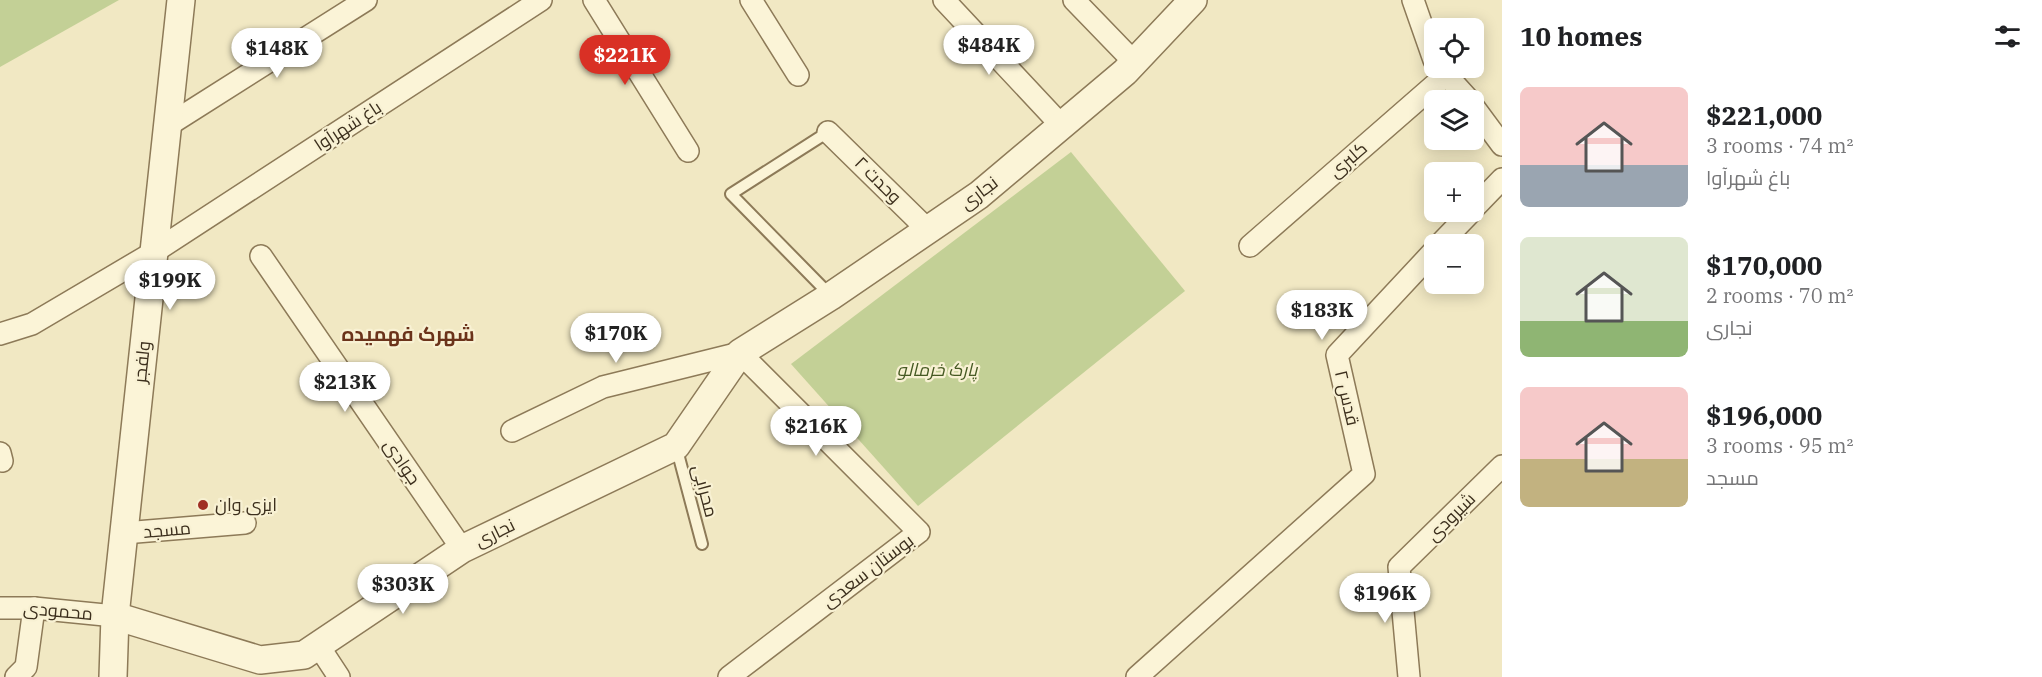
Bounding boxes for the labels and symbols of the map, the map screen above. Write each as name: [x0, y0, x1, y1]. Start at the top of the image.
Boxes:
pin: $484K: [947, 25, 1031, 76]
pin: $148K: [235, 28, 319, 79]
pin: $221K: [583, 35, 667, 86]
street label: باغ شهرآوا: [310, 95, 386, 157]
street label: کلبری: [1324, 137, 1372, 183]
street label: وحدت ۲: [850, 151, 907, 208]
street label: نجاری: [955, 171, 1002, 214]
pin: $199K: [128, 260, 212, 311]
pin: $183K: [1280, 290, 1364, 341]
pin: $170K: [574, 313, 658, 364]
district label: شهرک فهمیده: [341, 320, 475, 347]
street label: ولفجر: [128, 340, 155, 385]
park label: پارک خرمالو: [897, 358, 978, 382]
pin: $213K: [303, 362, 387, 413]
street label: قدس ۲: [1330, 368, 1365, 428]
pin: $216K: [774, 406, 858, 457]
street label: جوادی: [379, 435, 426, 489]
street label: محرابی: [687, 462, 723, 520]
street label: شیرودی: [1421, 487, 1480, 546]
place label: ایزی وان: [215, 493, 277, 516]
marker: ایزی وان: [196, 498, 210, 512]
street label: نجاری: [471, 513, 519, 552]
street label: مسجد: [142, 516, 192, 543]
street label: بوستان سعدی: [817, 529, 918, 613]
pin: $303K: [361, 564, 445, 615]
pin: $196K: [1343, 573, 1427, 624]
street label: محمودی: [22, 596, 94, 625]

